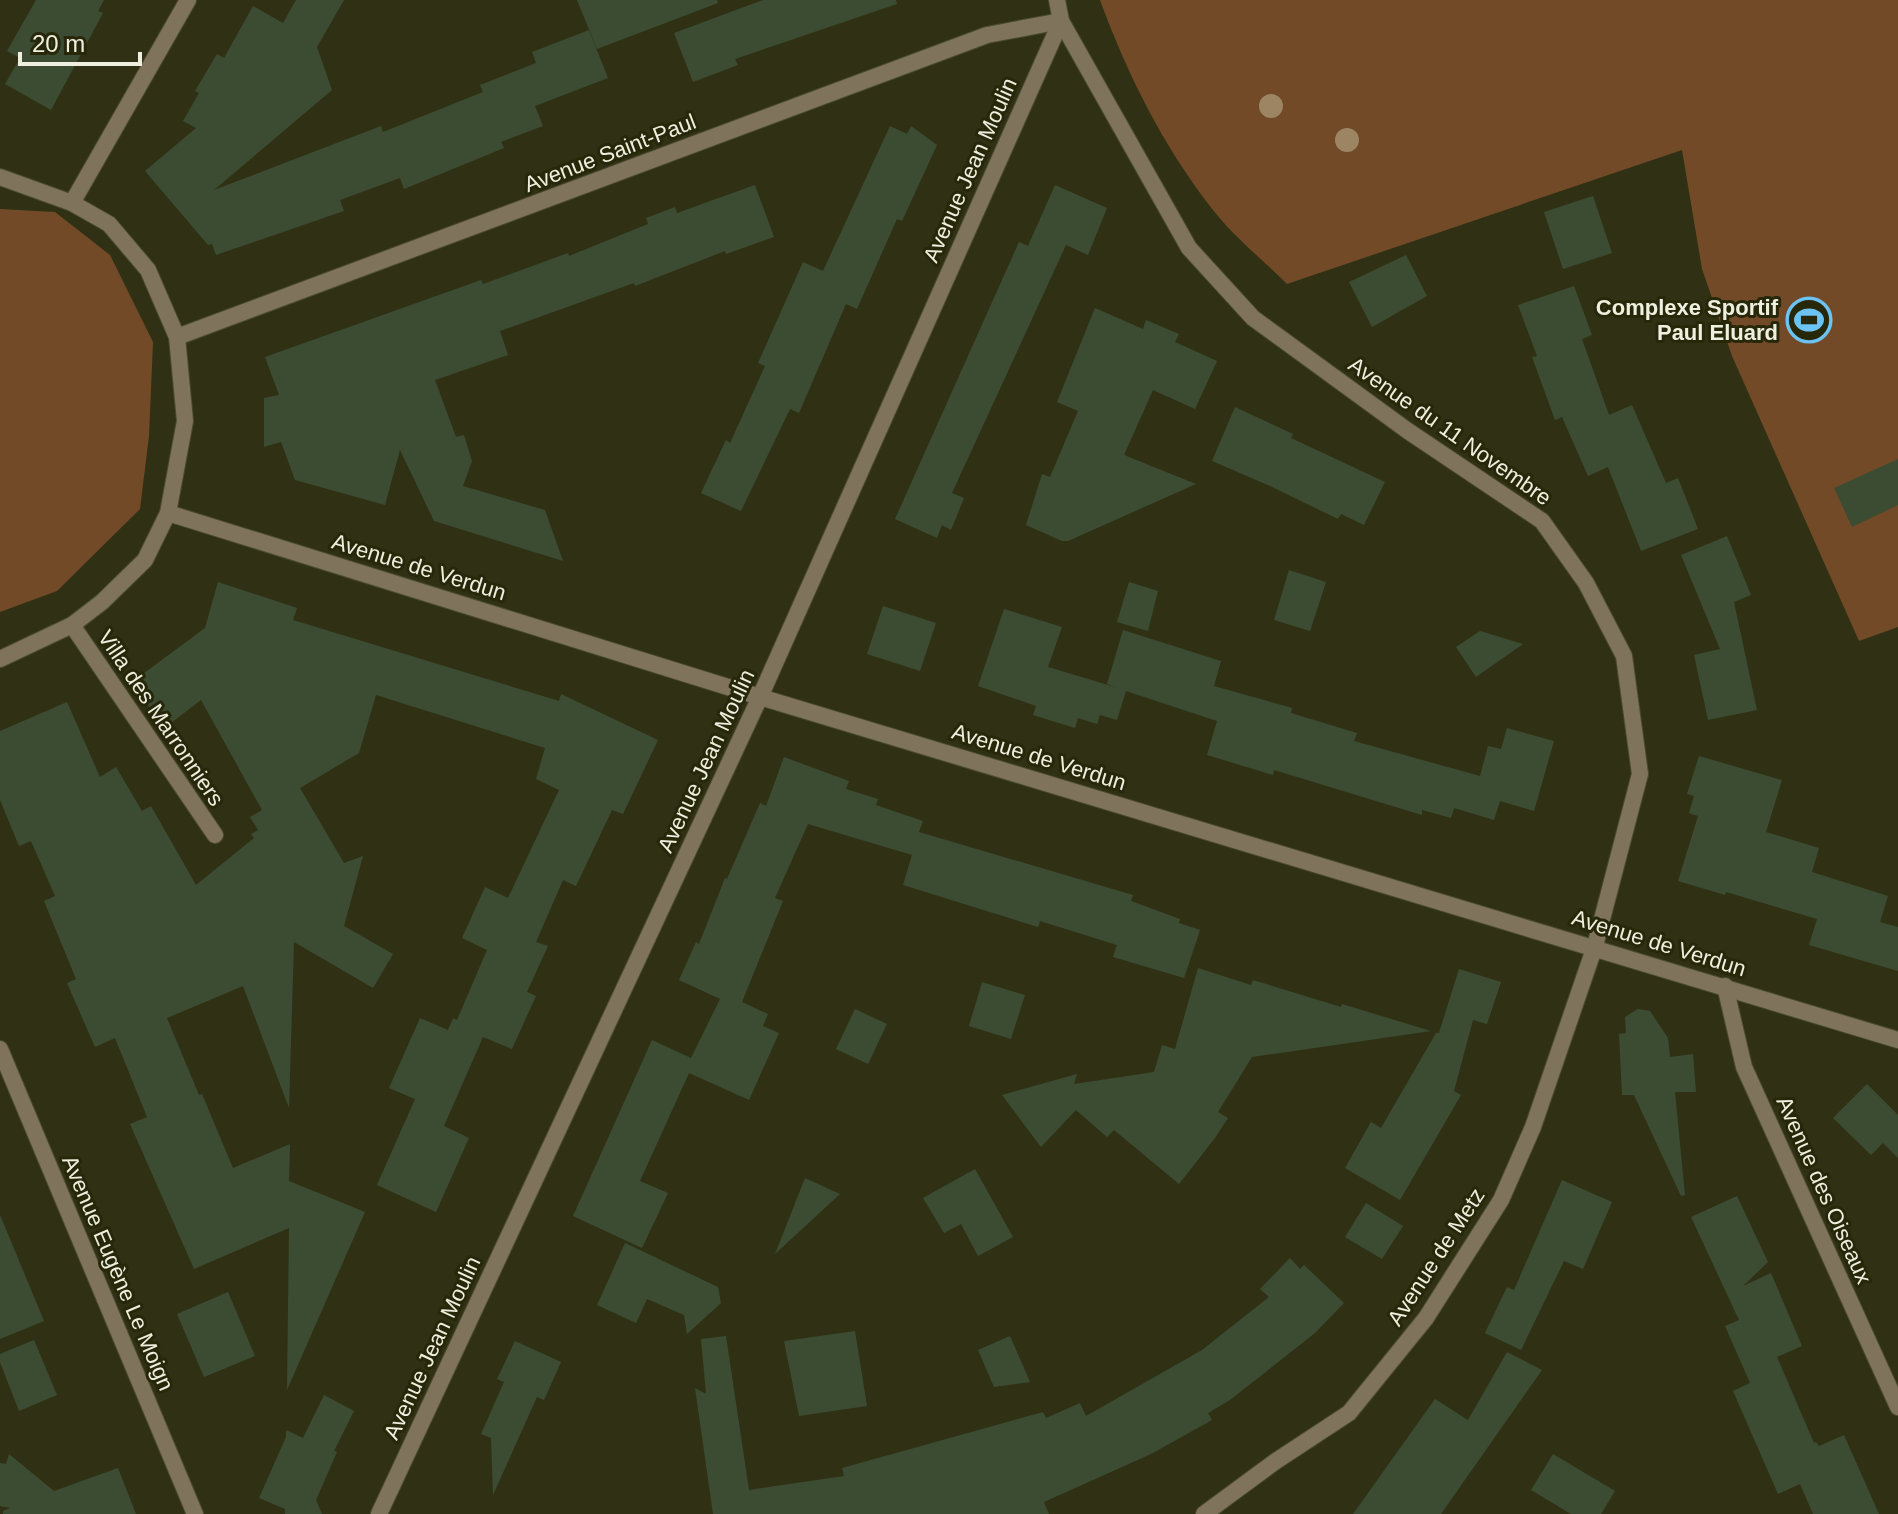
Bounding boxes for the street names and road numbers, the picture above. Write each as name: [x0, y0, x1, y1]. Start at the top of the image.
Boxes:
street label: Avenue Jean Moulin: [918, 74, 1022, 266]
street label: Avenue Saint-Paul: [521, 109, 699, 197]
street label: Avenue du 11 Novembre: [1344, 352, 1556, 510]
street label: Avenue de Verdun: [329, 529, 509, 605]
street label: Villa des Marronniers: [93, 626, 229, 810]
street label: Avenue Jean Moulin: [653, 666, 759, 856]
street label: Avenue de Verdun: [949, 719, 1129, 795]
street label: Avenue de Verdun: [1569, 905, 1749, 981]
street label: Avenue des Oiseaux: [1771, 1092, 1877, 1288]
street label: Avenue Eugène Le Moign: [57, 1152, 179, 1394]
street label: Avenue de Metz: [1382, 1184, 1490, 1330]
street label: Avenue Jean Moulin: [379, 1253, 485, 1443]

